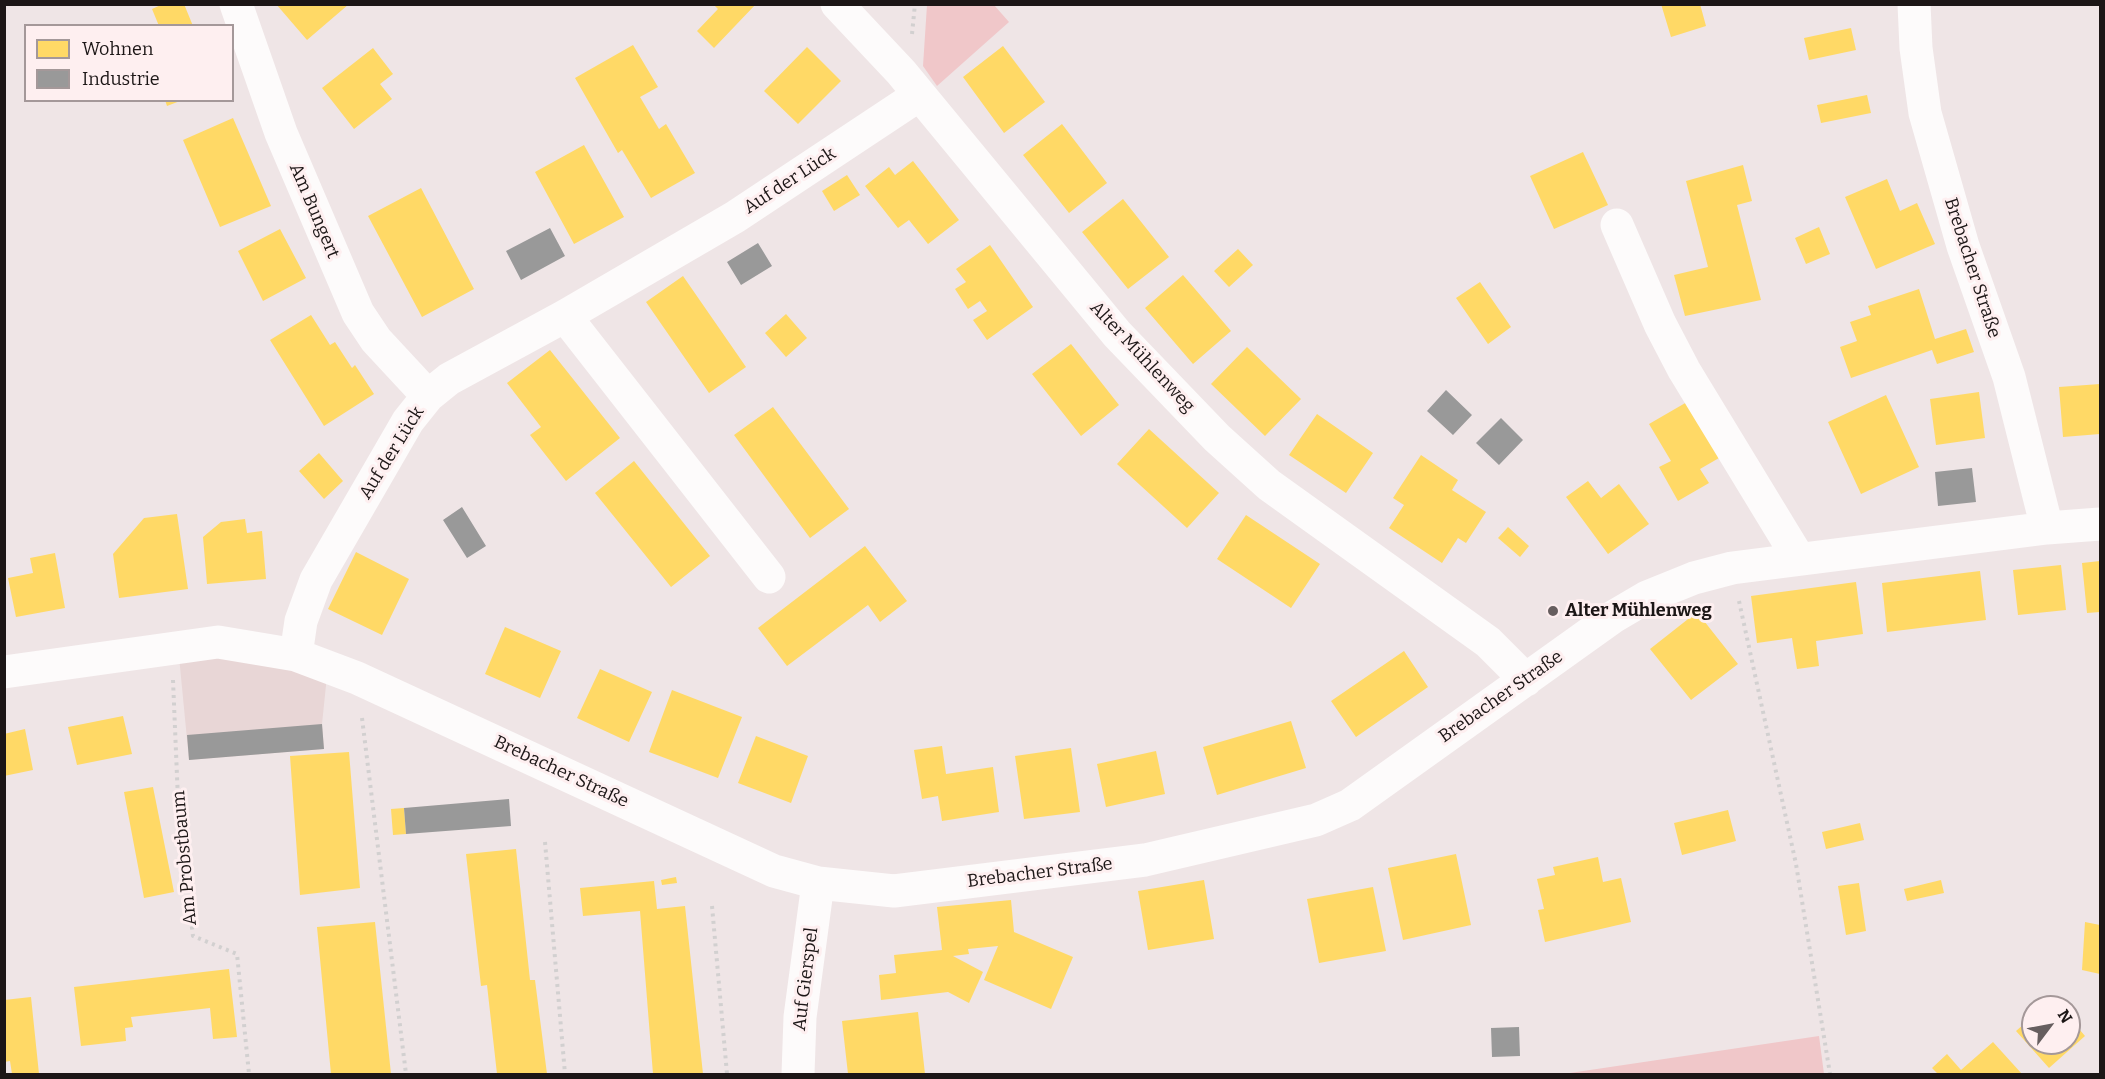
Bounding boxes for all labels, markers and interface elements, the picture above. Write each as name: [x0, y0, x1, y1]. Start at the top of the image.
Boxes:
legend: [24, 24, 234, 102]
text: Wohnen: [82, 38, 153, 60]
text: Industrie: [82, 68, 160, 90]
street label: Auf der Lück: [740, 143, 840, 219]
street label: Am Bungert: [284, 160, 344, 262]
street label: Brebacher Straße: [1939, 195, 2005, 341]
street label: Alter Mühlenweg: [1085, 297, 1199, 417]
street label: Auf der Lück: [355, 403, 429, 503]
place label: Alter Mühlenweg: [1565, 600, 1712, 622]
marker: Alter Mühlenweg: [1546, 604, 1560, 618]
street label: Brebacher Straße: [1435, 646, 1567, 748]
street label: Brebacher Straße: [490, 731, 632, 813]
street label: Am Probstbaum: [168, 790, 202, 926]
street label: Brebacher Straße: [966, 853, 1114, 893]
street label: Auf Gierspel: [789, 926, 823, 1032]
north arrow: [2021, 995, 2081, 1055]
text: N: [2054, 1006, 2076, 1027]

